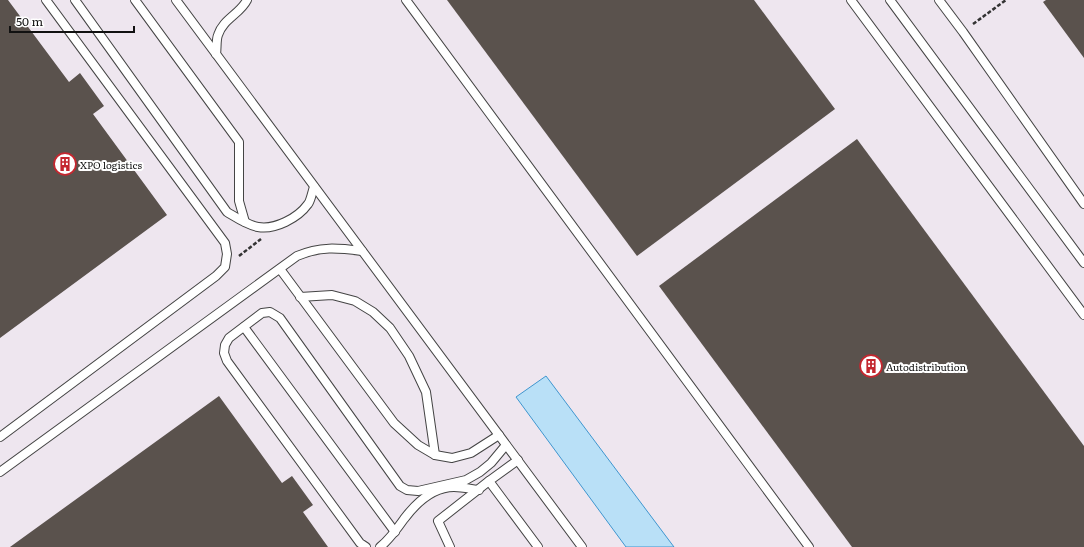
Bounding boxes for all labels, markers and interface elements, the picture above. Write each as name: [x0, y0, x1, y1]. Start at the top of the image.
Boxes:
scale bar: [10, 8, 134, 34]
text: 50 m: [16, 12, 43, 30]
building icon: XPO logistics: [52, 151, 78, 177]
place label: XPO logistics: [80, 157, 142, 172]
building icon: Autodistribution: [858, 353, 884, 379]
place label: Autodistribution: [886, 359, 967, 374]

